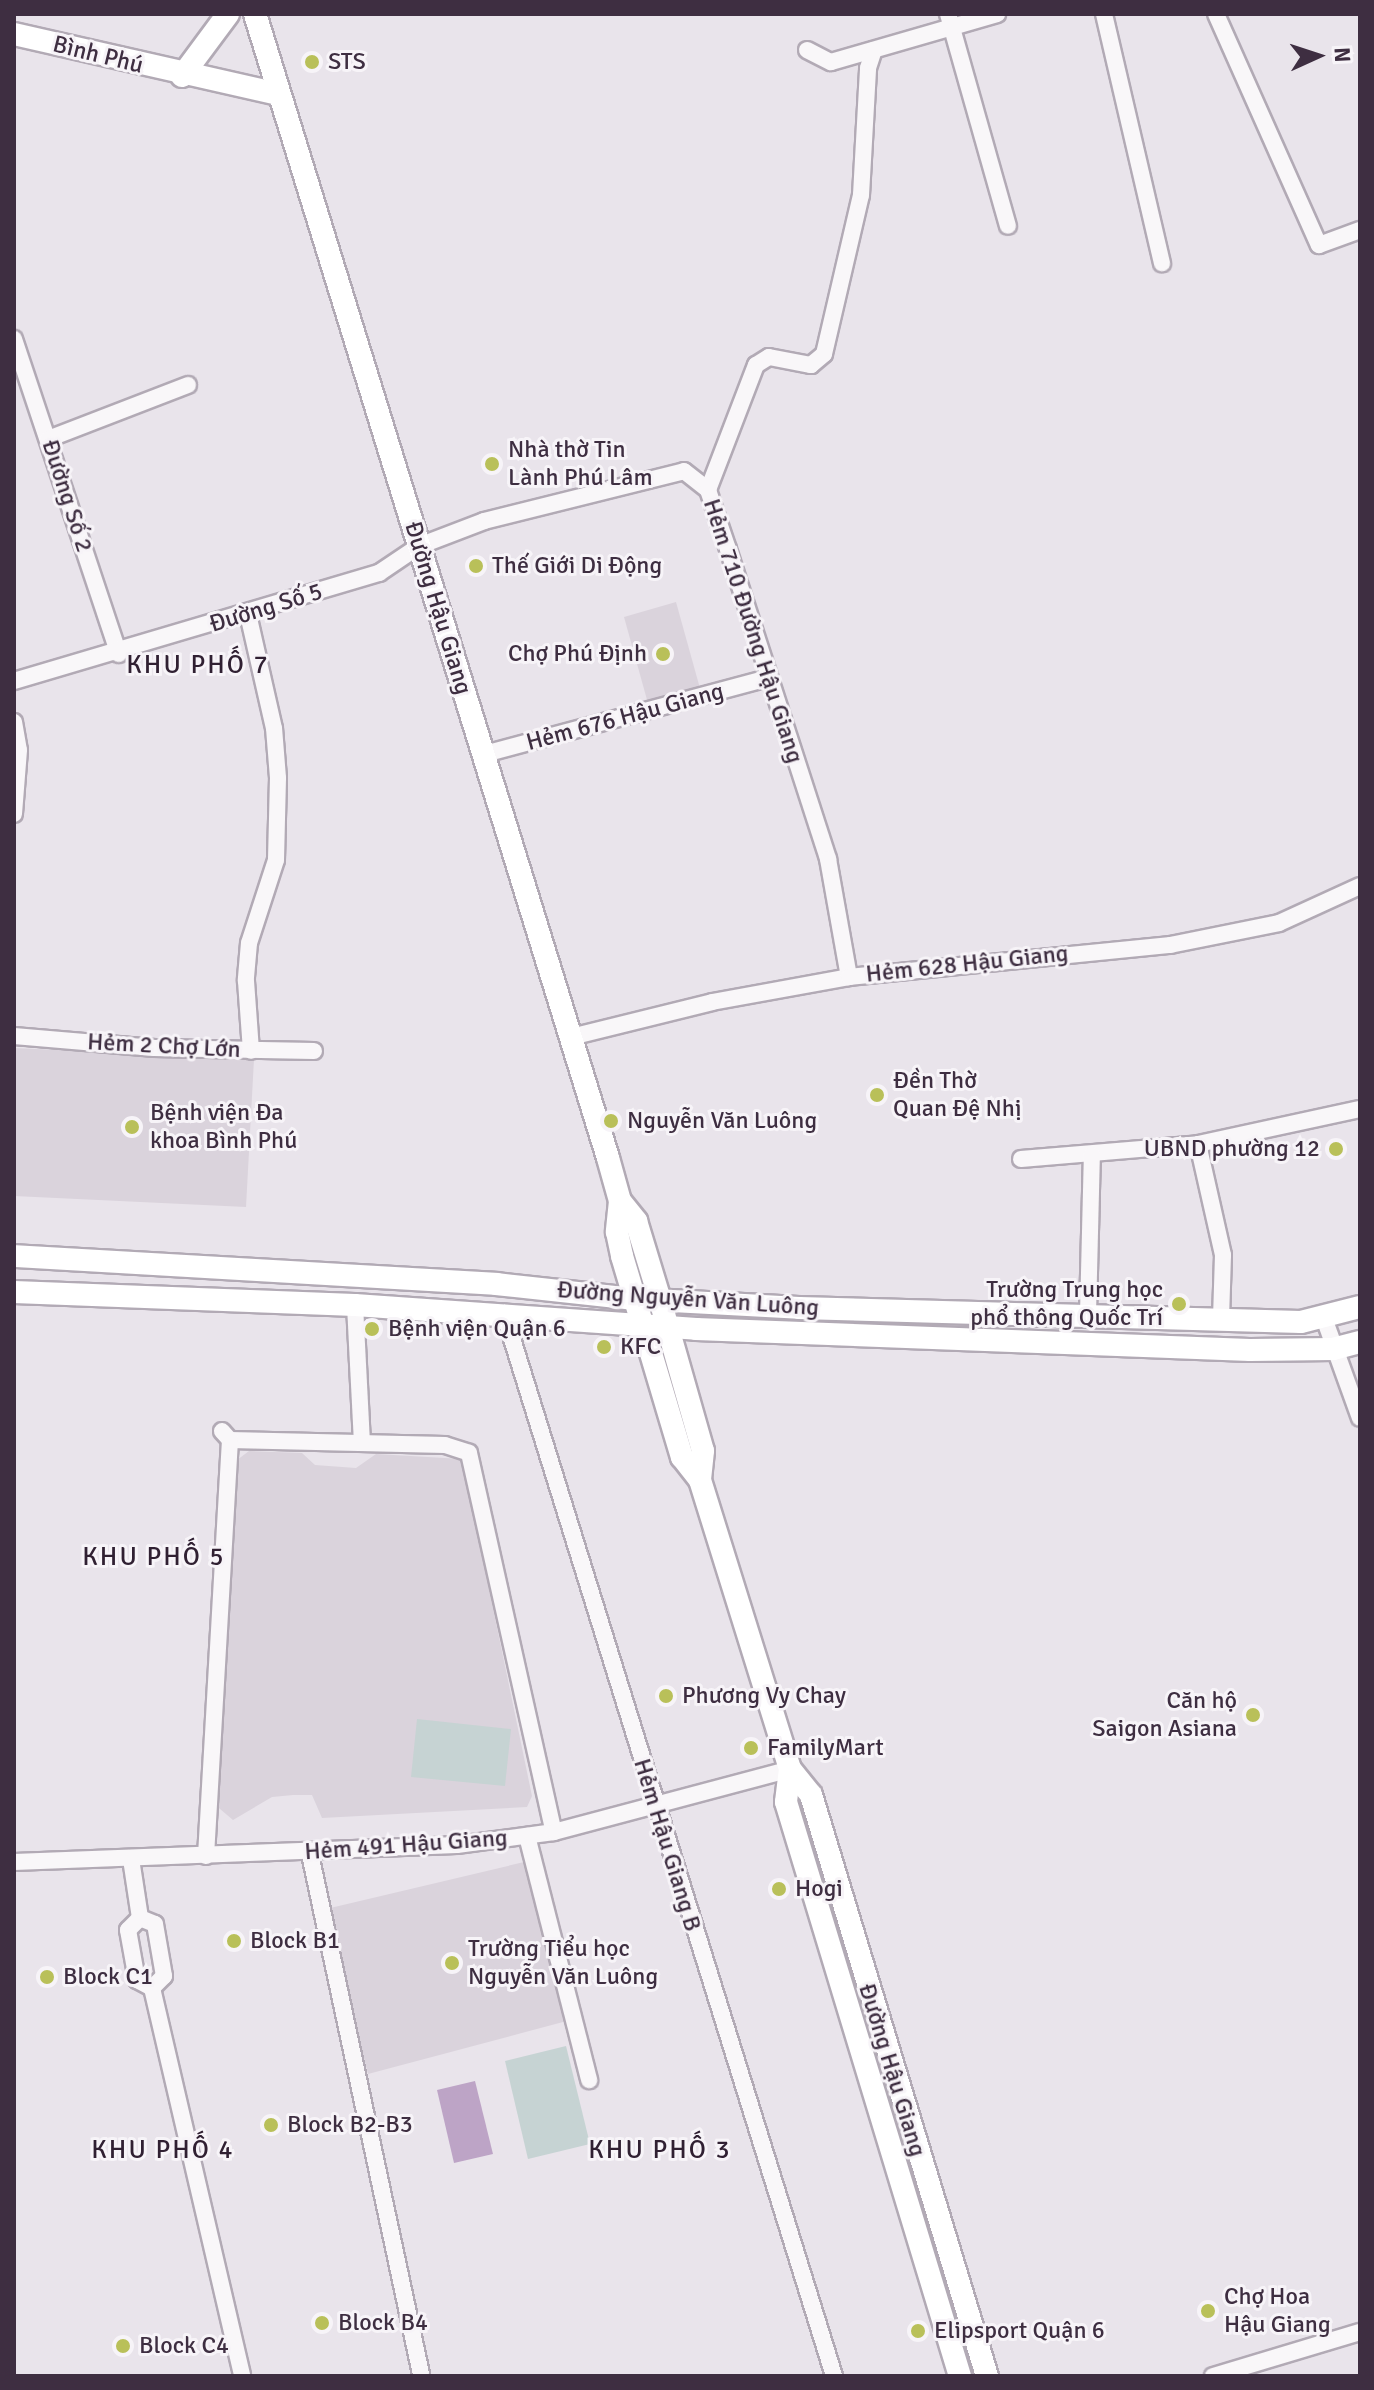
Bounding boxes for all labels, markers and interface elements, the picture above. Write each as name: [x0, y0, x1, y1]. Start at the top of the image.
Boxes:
north arrow: [1278, 16, 1358, 96]
street label: Bình Phú: [50, 30, 146, 80]
text: N: [1329, 46, 1356, 63]
place label: STS: [328, 48, 366, 76]
marker: STS: [303, 53, 321, 71]
street label: Đường Số 2: [35, 436, 99, 556]
place label: Nhà thờ Tin Lành Phú Lâm: [508, 436, 653, 492]
marker: Nhà thờ Tin Lành Phú Lâm: [483, 455, 501, 473]
street label: Hẻm 710 Đường Hậu Giang: [697, 495, 809, 767]
street label: Đường Hậu Giang: [398, 518, 478, 698]
place label: Thế Giới Di Động: [492, 552, 662, 580]
marker: Thế Giới Di Động: [467, 557, 485, 575]
street label: Đường Số 5: [206, 577, 326, 639]
place label: Chợ Phú Định: [508, 640, 647, 668]
marker: Chợ Phú Định: [654, 645, 672, 663]
district label: KHU PHỐ 7: [126, 650, 270, 682]
street label: Hẻm 676 Hậu Giang: [523, 677, 727, 757]
street label: Hẻm 628 Hậu Giang: [864, 939, 1070, 989]
street label: Hẻm 2 Chợ Lớn: [86, 1028, 242, 1064]
place label: Đền Thờ Quan Đệ Nhị: [893, 1067, 1021, 1123]
marker: Đền Thờ Quan Đệ Nhị: [868, 1086, 886, 1104]
place label: Bệnh viện Đa khoa Bình Phú: [150, 1099, 297, 1155]
place label: Nguyễn Văn Luông: [627, 1107, 817, 1135]
marker: Nguyễn Văn Luông: [602, 1112, 620, 1130]
marker: Bệnh viện Đa khoa Bình Phú: [121, 1116, 143, 1138]
place label: UBND phường 12: [1144, 1135, 1320, 1163]
marker: UBND phường 12: [1327, 1140, 1345, 1158]
street label: Đường Nguyễn Văn Luông: [556, 1275, 820, 1323]
place label: Trường Trung học phổ thông Quốc Trí: [970, 1276, 1163, 1332]
marker: Trường Trung học phổ thông Quốc Trí: [1170, 1295, 1188, 1313]
place label: Bệnh viện Quận 6: [388, 1315, 566, 1343]
marker: Bệnh viện Quận 6: [363, 1320, 381, 1338]
place label: KFC: [620, 1333, 661, 1361]
marker: KFC: [595, 1338, 613, 1356]
district label: KHU PHỐ 5: [82, 1542, 226, 1574]
place label: Phương Vy Chay: [682, 1682, 846, 1710]
marker: Phương Vy Chay: [657, 1687, 675, 1705]
place label: Căn hộ Saigon Asiana: [1092, 1687, 1237, 1743]
marker: Căn hộ Saigon Asiana: [1244, 1706, 1262, 1724]
place label: FamilyMart: [767, 1734, 884, 1762]
marker: FamilyMart: [742, 1739, 760, 1757]
street label: Hẻm Hậu Giang B: [627, 1755, 707, 1935]
street label: Hẻm 491 Hậu Giang: [304, 1824, 508, 1866]
place label: Hogi: [795, 1875, 843, 1903]
marker: Hogi: [770, 1880, 788, 1898]
place label: Block B1: [250, 1927, 340, 1955]
marker: Block B1: [225, 1932, 243, 1950]
place label: Trường Tiểu học Nguyễn Văn Luông: [468, 1935, 658, 1991]
marker: Trường Tiểu học Nguyễn Văn Luông: [443, 1954, 461, 1972]
place label: Block C1: [63, 1963, 153, 1991]
marker: Block C1: [38, 1968, 56, 1986]
street label: Đường Hậu Giang: [852, 1980, 932, 2160]
place label: Block B2-B3: [287, 2111, 413, 2139]
marker: Block B2-B3: [262, 2116, 280, 2134]
district label: KHU PHỐ 4: [91, 2135, 235, 2167]
district label: KHU PHỐ 3: [588, 2135, 732, 2167]
place label: Chợ Hoa Hậu Giang: [1224, 2283, 1331, 2339]
marker: Chợ Hoa Hậu Giang: [1199, 2302, 1217, 2320]
place label: Block B4: [338, 2309, 428, 2337]
marker: Block B4: [313, 2314, 331, 2332]
place label: Elipsport Quận 6: [934, 2317, 1105, 2345]
marker: Elipsport Quận 6: [909, 2322, 927, 2340]
place label: Block C4: [139, 2332, 229, 2360]
marker: Block C4: [114, 2337, 132, 2355]

